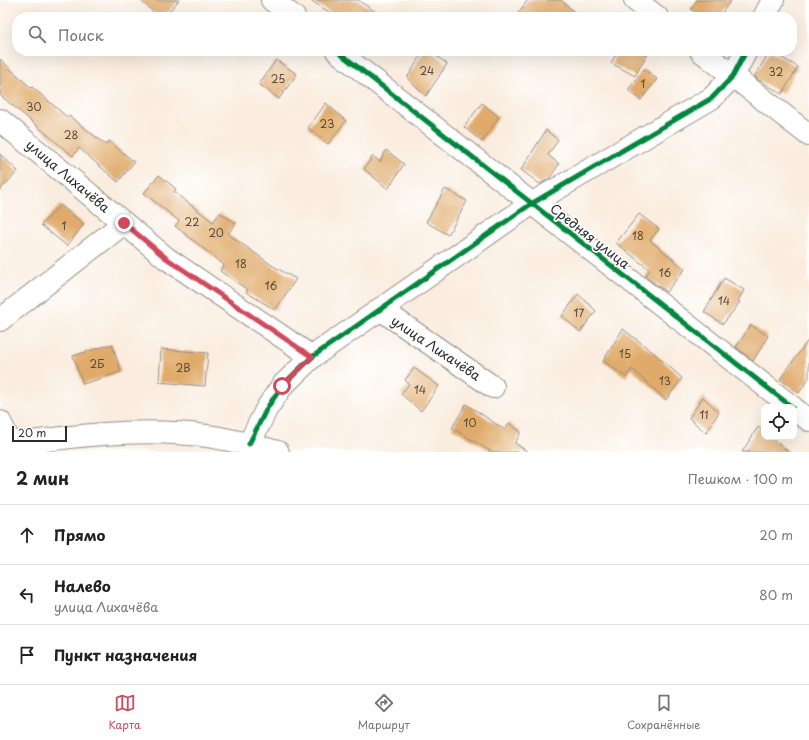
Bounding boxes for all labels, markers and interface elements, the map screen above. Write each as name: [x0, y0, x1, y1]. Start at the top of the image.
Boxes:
search box: [12, 12, 797, 56]
icon: search: [26, 23, 48, 45]
text: Поиск: [58, 23, 104, 46]
house number: 24: [420, 62, 434, 79]
house number: 32: [769, 63, 784, 80]
house number: 25: [271, 70, 285, 87]
house number: 1: [641, 75, 646, 92]
house number: 30: [26, 98, 42, 115]
house number: 23: [320, 115, 334, 132]
house number: 28: [64, 126, 78, 143]
street label: улица Лихачёва: [22, 135, 115, 217]
street label: Средняя улица: [547, 198, 635, 273]
house number: 22: [185, 213, 199, 230]
route end: [115, 214, 133, 232]
house number: 1: [62, 217, 67, 234]
house number: 20: [208, 224, 224, 241]
house number: 18: [632, 227, 644, 244]
house number: 18: [235, 255, 247, 272]
house number: 16: [659, 264, 672, 281]
house number: 16: [265, 277, 278, 294]
house number: 14: [718, 292, 730, 309]
house number: 17: [574, 304, 585, 321]
street label: улица Лихачёва: [388, 311, 486, 385]
house number: 15: [619, 345, 631, 362]
house number: 2Б: [90, 355, 104, 372]
house number: 2В: [175, 359, 191, 376]
house number: 13: [659, 372, 671, 389]
route start: [273, 377, 291, 395]
house number: 14: [414, 381, 426, 398]
map controls: [761, 404, 797, 440]
button: locate: [761, 404, 797, 440]
house number: 11: [699, 406, 709, 423]
house number: 10: [464, 414, 476, 431]
scale bar: [12, 424, 67, 443]
text: 20 m: [18, 424, 46, 441]
text: 2 мин: [16, 465, 69, 491]
text: Пешком · 100 m: [688, 469, 793, 488]
text: Прямо: [54, 523, 105, 546]
icon: ahead: [16, 524, 38, 546]
text: 20 m: [759, 525, 793, 544]
text: Налево: [54, 574, 111, 597]
icon: left: [16, 584, 38, 606]
text: 80 m: [759, 585, 793, 604]
text: улица Лихачёва: [54, 597, 158, 616]
text: Пункт назначения: [54, 643, 197, 666]
icon: arrive: [16, 644, 38, 666]
tab: Карта: [109, 692, 141, 733]
tab: Маршрут: [358, 692, 410, 733]
tab: Сохранённые: [627, 692, 700, 733]

